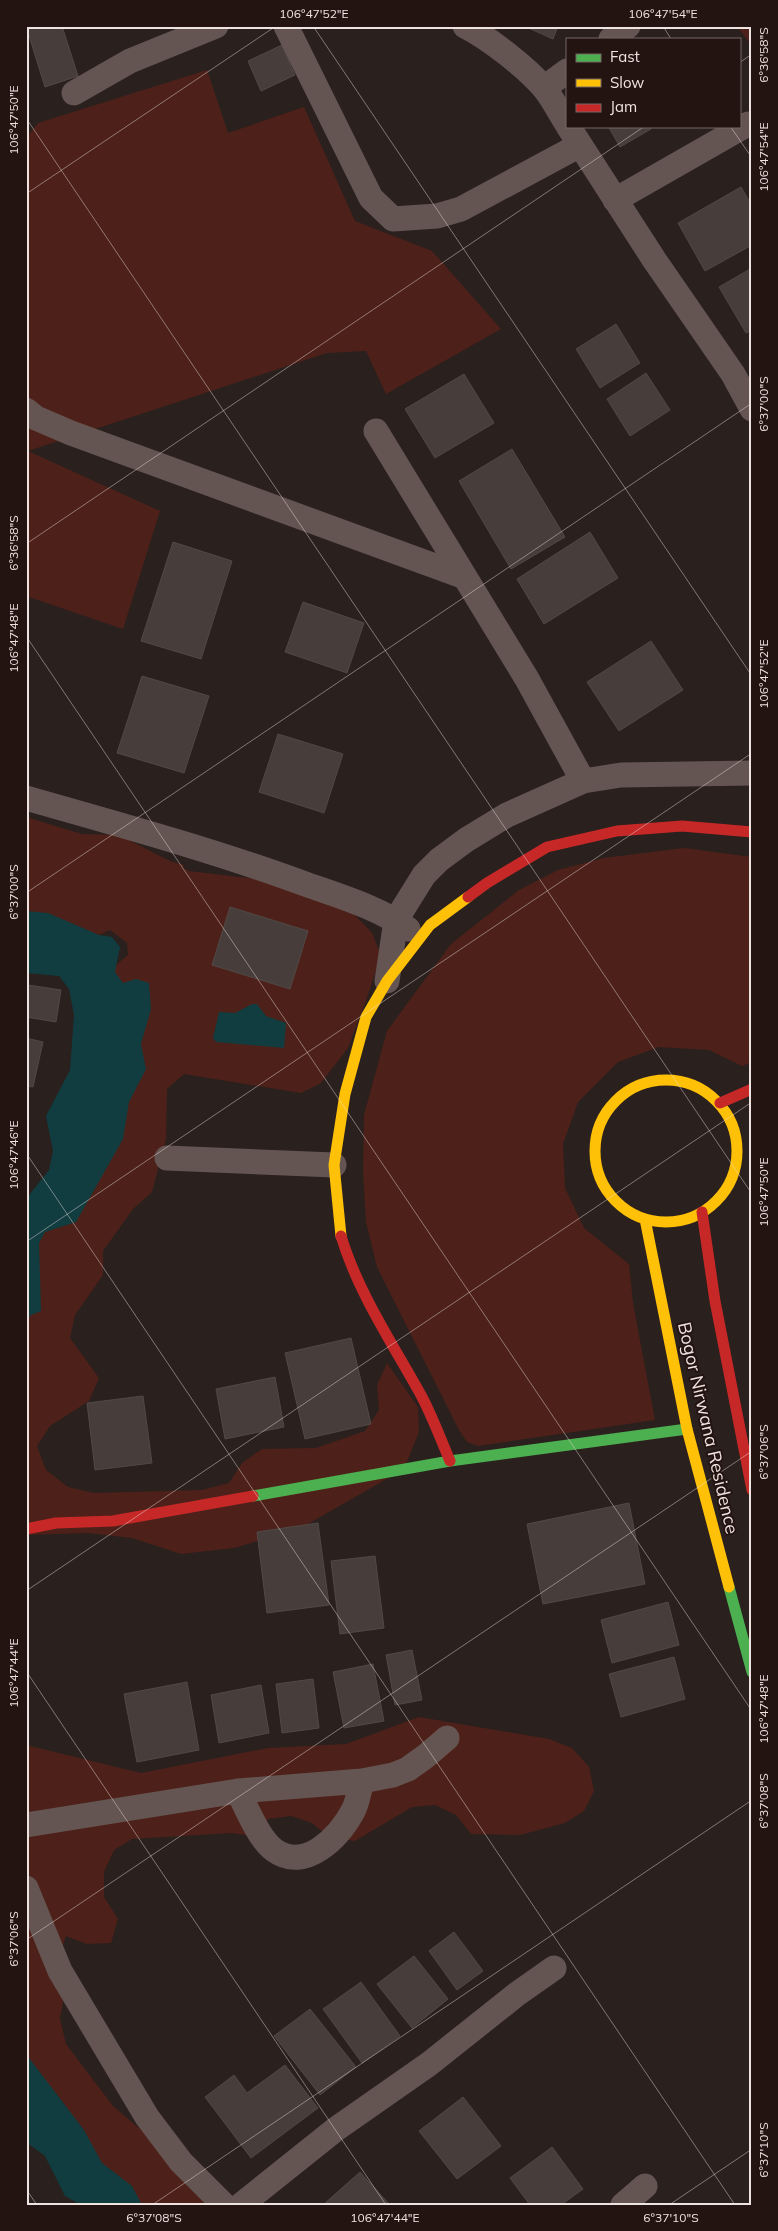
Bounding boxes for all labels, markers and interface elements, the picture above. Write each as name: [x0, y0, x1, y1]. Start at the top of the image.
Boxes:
text: 106°47'52"E: [279, 6, 349, 21]
text: 106°47'54"E: [628, 6, 698, 21]
text: 6°36'58"S: [756, 27, 771, 83]
legend: [566, 38, 740, 128]
text: Fast: [610, 47, 640, 66]
text: Slow: [610, 73, 644, 92]
text: 106°47'50"E: [6, 85, 21, 155]
text: Jam: [610, 97, 637, 116]
text: 106°47'54"E: [756, 122, 771, 192]
text: 6°37'00"S: [756, 376, 771, 432]
text: 6°36'58"S: [6, 515, 21, 571]
text: 106°47'48"E: [6, 603, 21, 673]
text: 106°47'52"E: [756, 639, 771, 709]
text: 6°37'00"S: [6, 864, 21, 920]
text: 106°47'46"E: [6, 1120, 21, 1190]
text: 106°47'50"E: [756, 1157, 771, 1227]
street label: Bogor Nirwana Residence: [673, 1320, 744, 1536]
text: 6°37'06"S: [756, 1424, 771, 1480]
text: 106°47'44"E: [6, 1638, 21, 1708]
text: 106°47'48"E: [756, 1674, 771, 1744]
text: 6°37'08"S: [756, 1773, 771, 1829]
text: 6°37'06"S: [6, 1911, 21, 1967]
text: 6°37'10"S: [756, 2122, 771, 2178]
text: 6°37'08"S: [126, 2210, 182, 2225]
text: 106°47'44"E: [350, 2210, 420, 2225]
text: 6°37'10"S: [643, 2210, 699, 2225]

